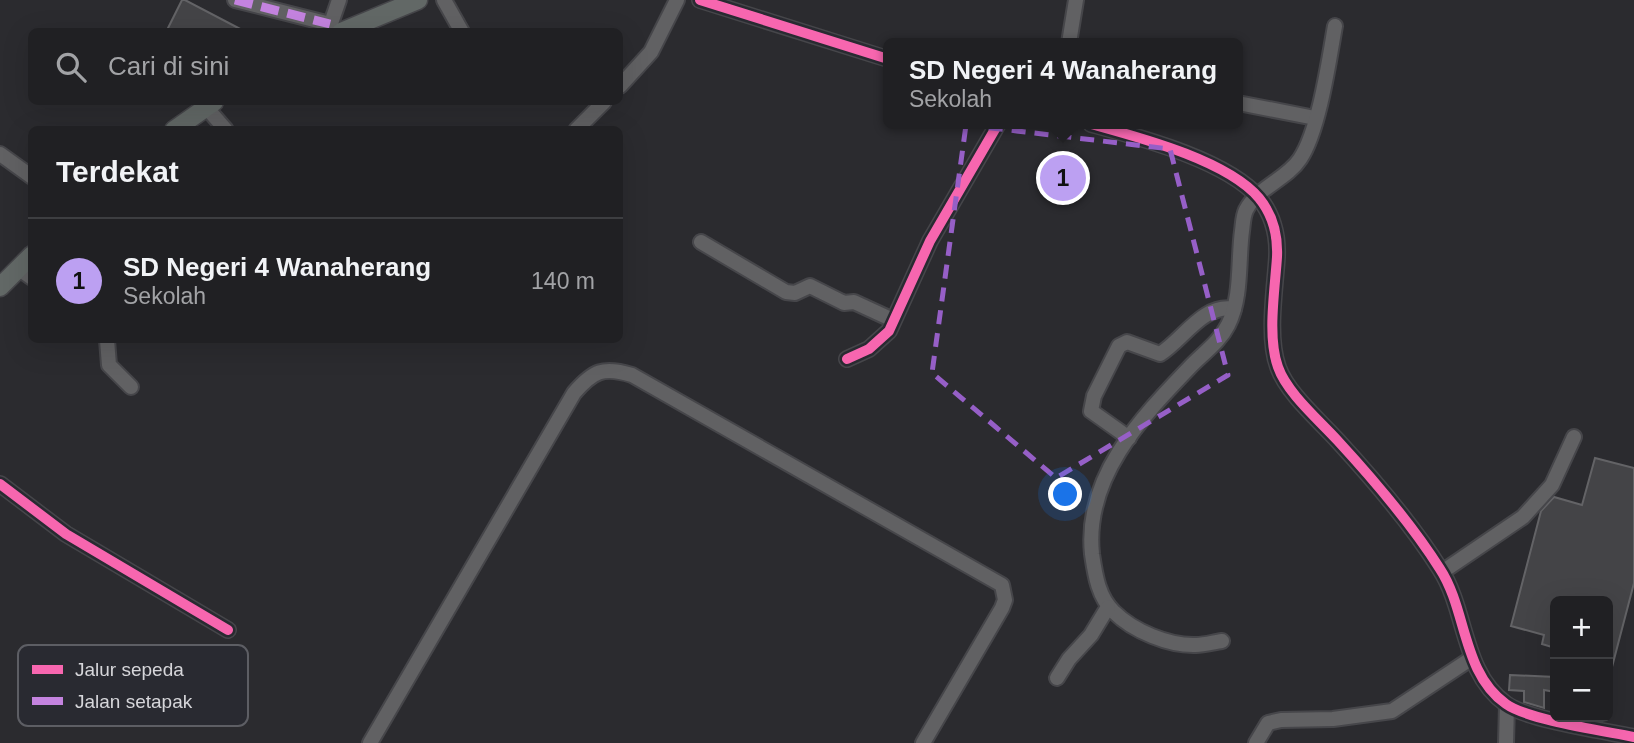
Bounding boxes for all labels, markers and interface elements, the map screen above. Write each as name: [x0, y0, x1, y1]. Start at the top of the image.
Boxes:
search box: [28, 28, 623, 105]
popup: [883, 38, 1243, 129]
icon: search: [52, 48, 90, 86]
text: Cari di sini: [108, 51, 229, 81]
text: SD Negeri 4 Wanaherang: [909, 55, 1217, 85]
text: Sekolah: [909, 86, 992, 112]
pin: 1: [1040, 152, 1086, 204]
text: Terdekat: [56, 155, 179, 188]
text: SD Negeri 4 Wanaherang: [123, 252, 431, 282]
text: 1: [73, 268, 85, 294]
text: 140 m: [531, 268, 595, 294]
text: Sekolah: [123, 283, 206, 309]
your location: [1048, 477, 1082, 511]
map controls: [1550, 596, 1613, 722]
button: +: [1550, 596, 1613, 659]
legend: [18, 645, 248, 726]
text: Jalur sepeda: [75, 659, 184, 680]
button: −: [1550, 659, 1613, 722]
text: Jalan setapak: [75, 691, 193, 712]

